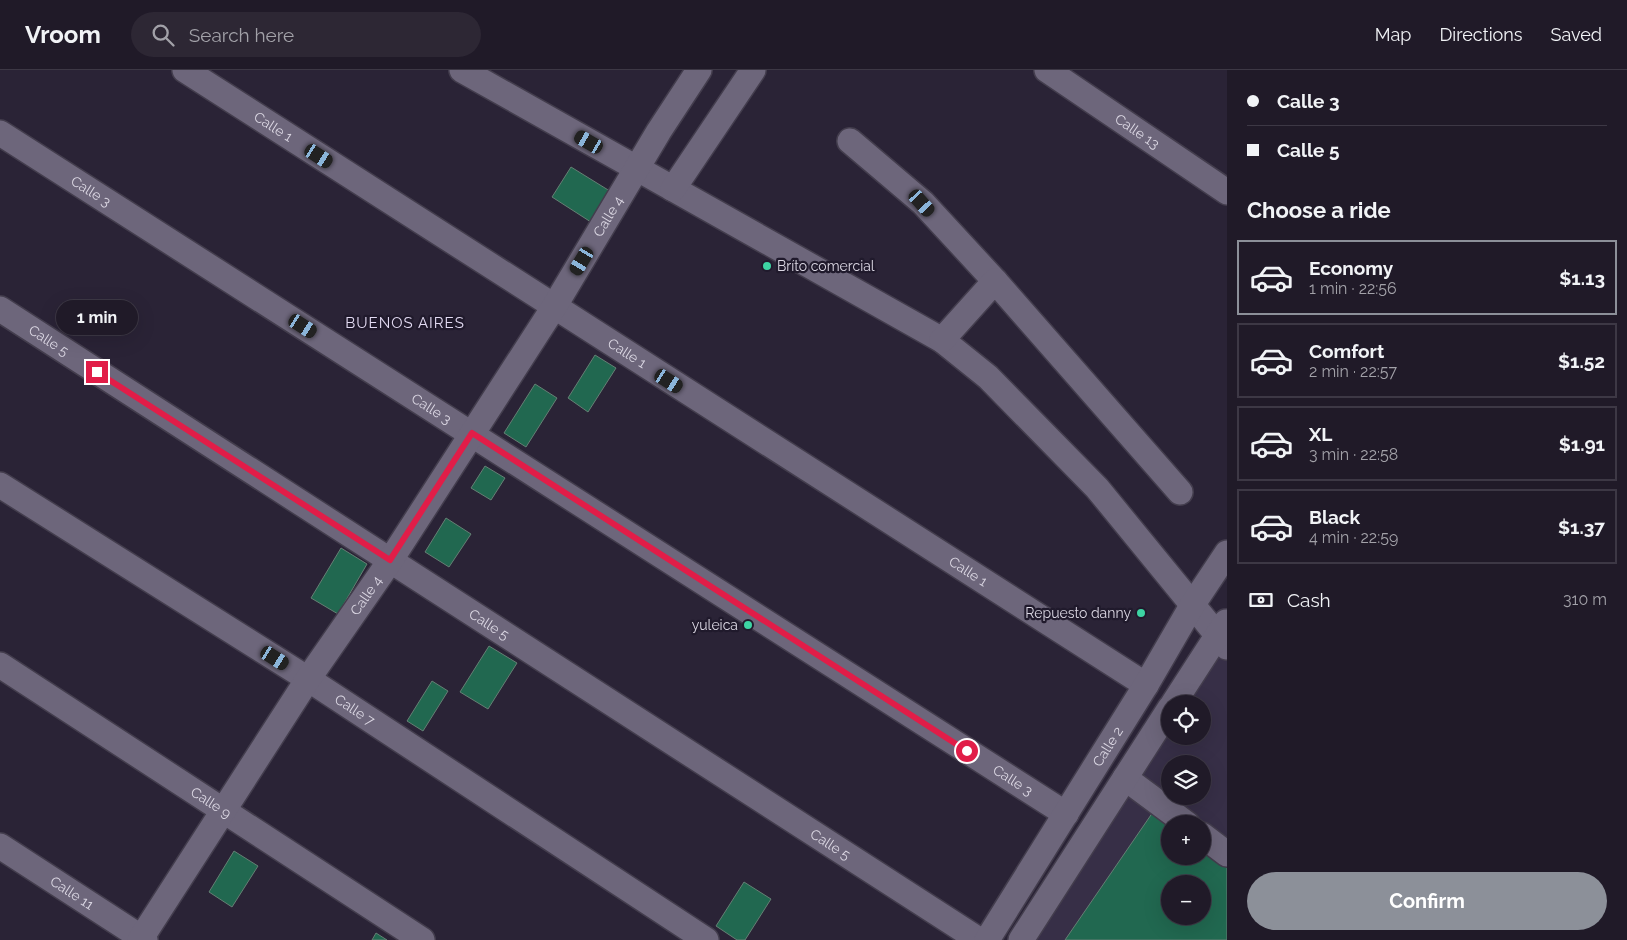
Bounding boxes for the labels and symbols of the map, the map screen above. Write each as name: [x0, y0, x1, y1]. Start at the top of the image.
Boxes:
street label: Calle 1: [251, 108, 296, 145]
street label: Calle 13: [1112, 110, 1162, 152]
car: [572, 128, 605, 156]
car: [302, 142, 335, 170]
street label: Calle 3: [68, 173, 114, 210]
car: [906, 187, 937, 219]
street label: Calle 4: [590, 193, 626, 239]
car: [567, 244, 596, 278]
place label: Bríto comercial: [777, 258, 875, 274]
marker: Bríto comercial: [761, 260, 773, 272]
callout: 1 min: [56, 300, 138, 334]
car: [286, 312, 319, 340]
district label: BUENOS AIRES: [345, 314, 465, 332]
street label: Calle 5: [26, 322, 72, 359]
street label: Calle 1: [605, 335, 649, 371]
route end: [86, 361, 108, 383]
car: [652, 367, 685, 395]
street label: Calle 3: [409, 390, 454, 427]
street label: Calle 1: [946, 553, 991, 590]
street label: Calle 4: [347, 573, 385, 618]
place label: Repuesto danny: [1025, 605, 1131, 621]
street label: Calle 5: [466, 606, 512, 643]
marker: Repuesto danny: [1135, 607, 1147, 619]
place label: yuleica: [692, 617, 738, 633]
marker: yuleica: [742, 619, 754, 631]
car: [258, 644, 291, 672]
street label: Calle 7: [332, 691, 378, 729]
street label: Calle 2: [1089, 724, 1126, 769]
route start: [956, 740, 978, 762]
street label: Calle 3: [990, 761, 1036, 799]
street label: Calle 9: [188, 784, 234, 822]
street label: Calle 5: [807, 826, 854, 863]
street label: Calle 11: [47, 873, 97, 913]

